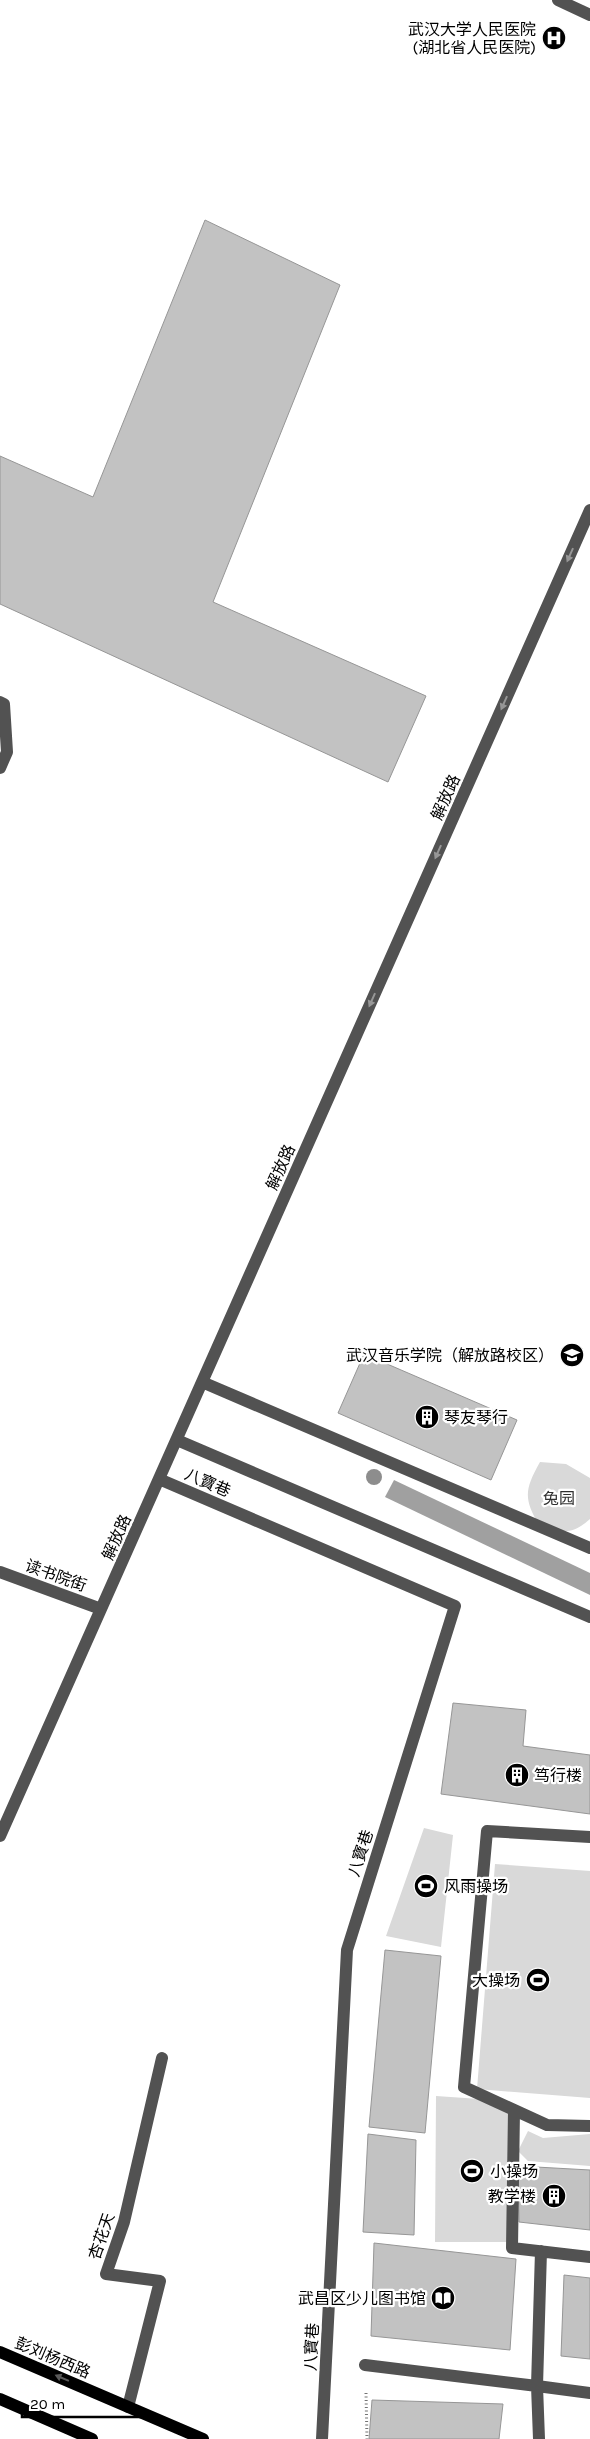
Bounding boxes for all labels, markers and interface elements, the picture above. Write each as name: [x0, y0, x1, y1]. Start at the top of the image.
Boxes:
place label: 武汉大学人民医院 (湖北省人民医院): [408, 20, 536, 57]
hospital icon: 武汉大学人民医院 (湖北省人民医院): [541, 25, 567, 51]
one-way arrow: [566, 548, 574, 562]
one-way arrow: [500, 696, 508, 710]
street label: 解放路: [427, 771, 464, 823]
one-way arrow: [434, 845, 442, 859]
one-way arrow: [367, 993, 375, 1007]
street label: 解放路: [262, 1141, 299, 1193]
school or university icon: 武汉音乐学院（解放路校区）: [559, 1342, 585, 1368]
place label: 武汉音乐学院（解放路校区）: [346, 1346, 554, 1365]
building icon: 琴友琴行: [414, 1404, 440, 1430]
place label: 琴友琴行: [444, 1408, 508, 1427]
street label: 八寶巷: [182, 1464, 234, 1501]
park label: 兔园: [543, 1489, 575, 1508]
street label: 解放路: [98, 1511, 135, 1563]
street label: 读书院街: [23, 1556, 89, 1595]
building icon: 笃行楼: [504, 1762, 530, 1788]
place label: 笃行楼: [534, 1766, 582, 1785]
street label: 八寶巷: [344, 1827, 377, 1879]
sports icon: 风雨操场: [413, 1873, 439, 1899]
place label: 风雨操场: [444, 1877, 508, 1896]
sports icon: 大操场: [525, 1967, 551, 1993]
place label: 大操场: [472, 1971, 520, 1990]
sports icon: 小操场: [459, 2158, 485, 2184]
place label: 小操场: [490, 2162, 538, 2181]
building icon: 教学楼: [541, 2183, 567, 2209]
place label: 教学楼: [488, 2187, 536, 2206]
street label: 杏花天: [85, 2210, 118, 2262]
library icon: 武昌区少儿图书馆: [430, 2285, 456, 2311]
place label: 武昌区少儿图书馆: [298, 2289, 426, 2308]
street label: 八寶巷: [301, 2323, 322, 2371]
street label: 彭刘杨西路: [12, 2333, 93, 2382]
one-way arrow: [55, 2374, 69, 2382]
scale bar: [22, 2386, 140, 2418]
text: 20 m: [30, 2395, 65, 2413]

